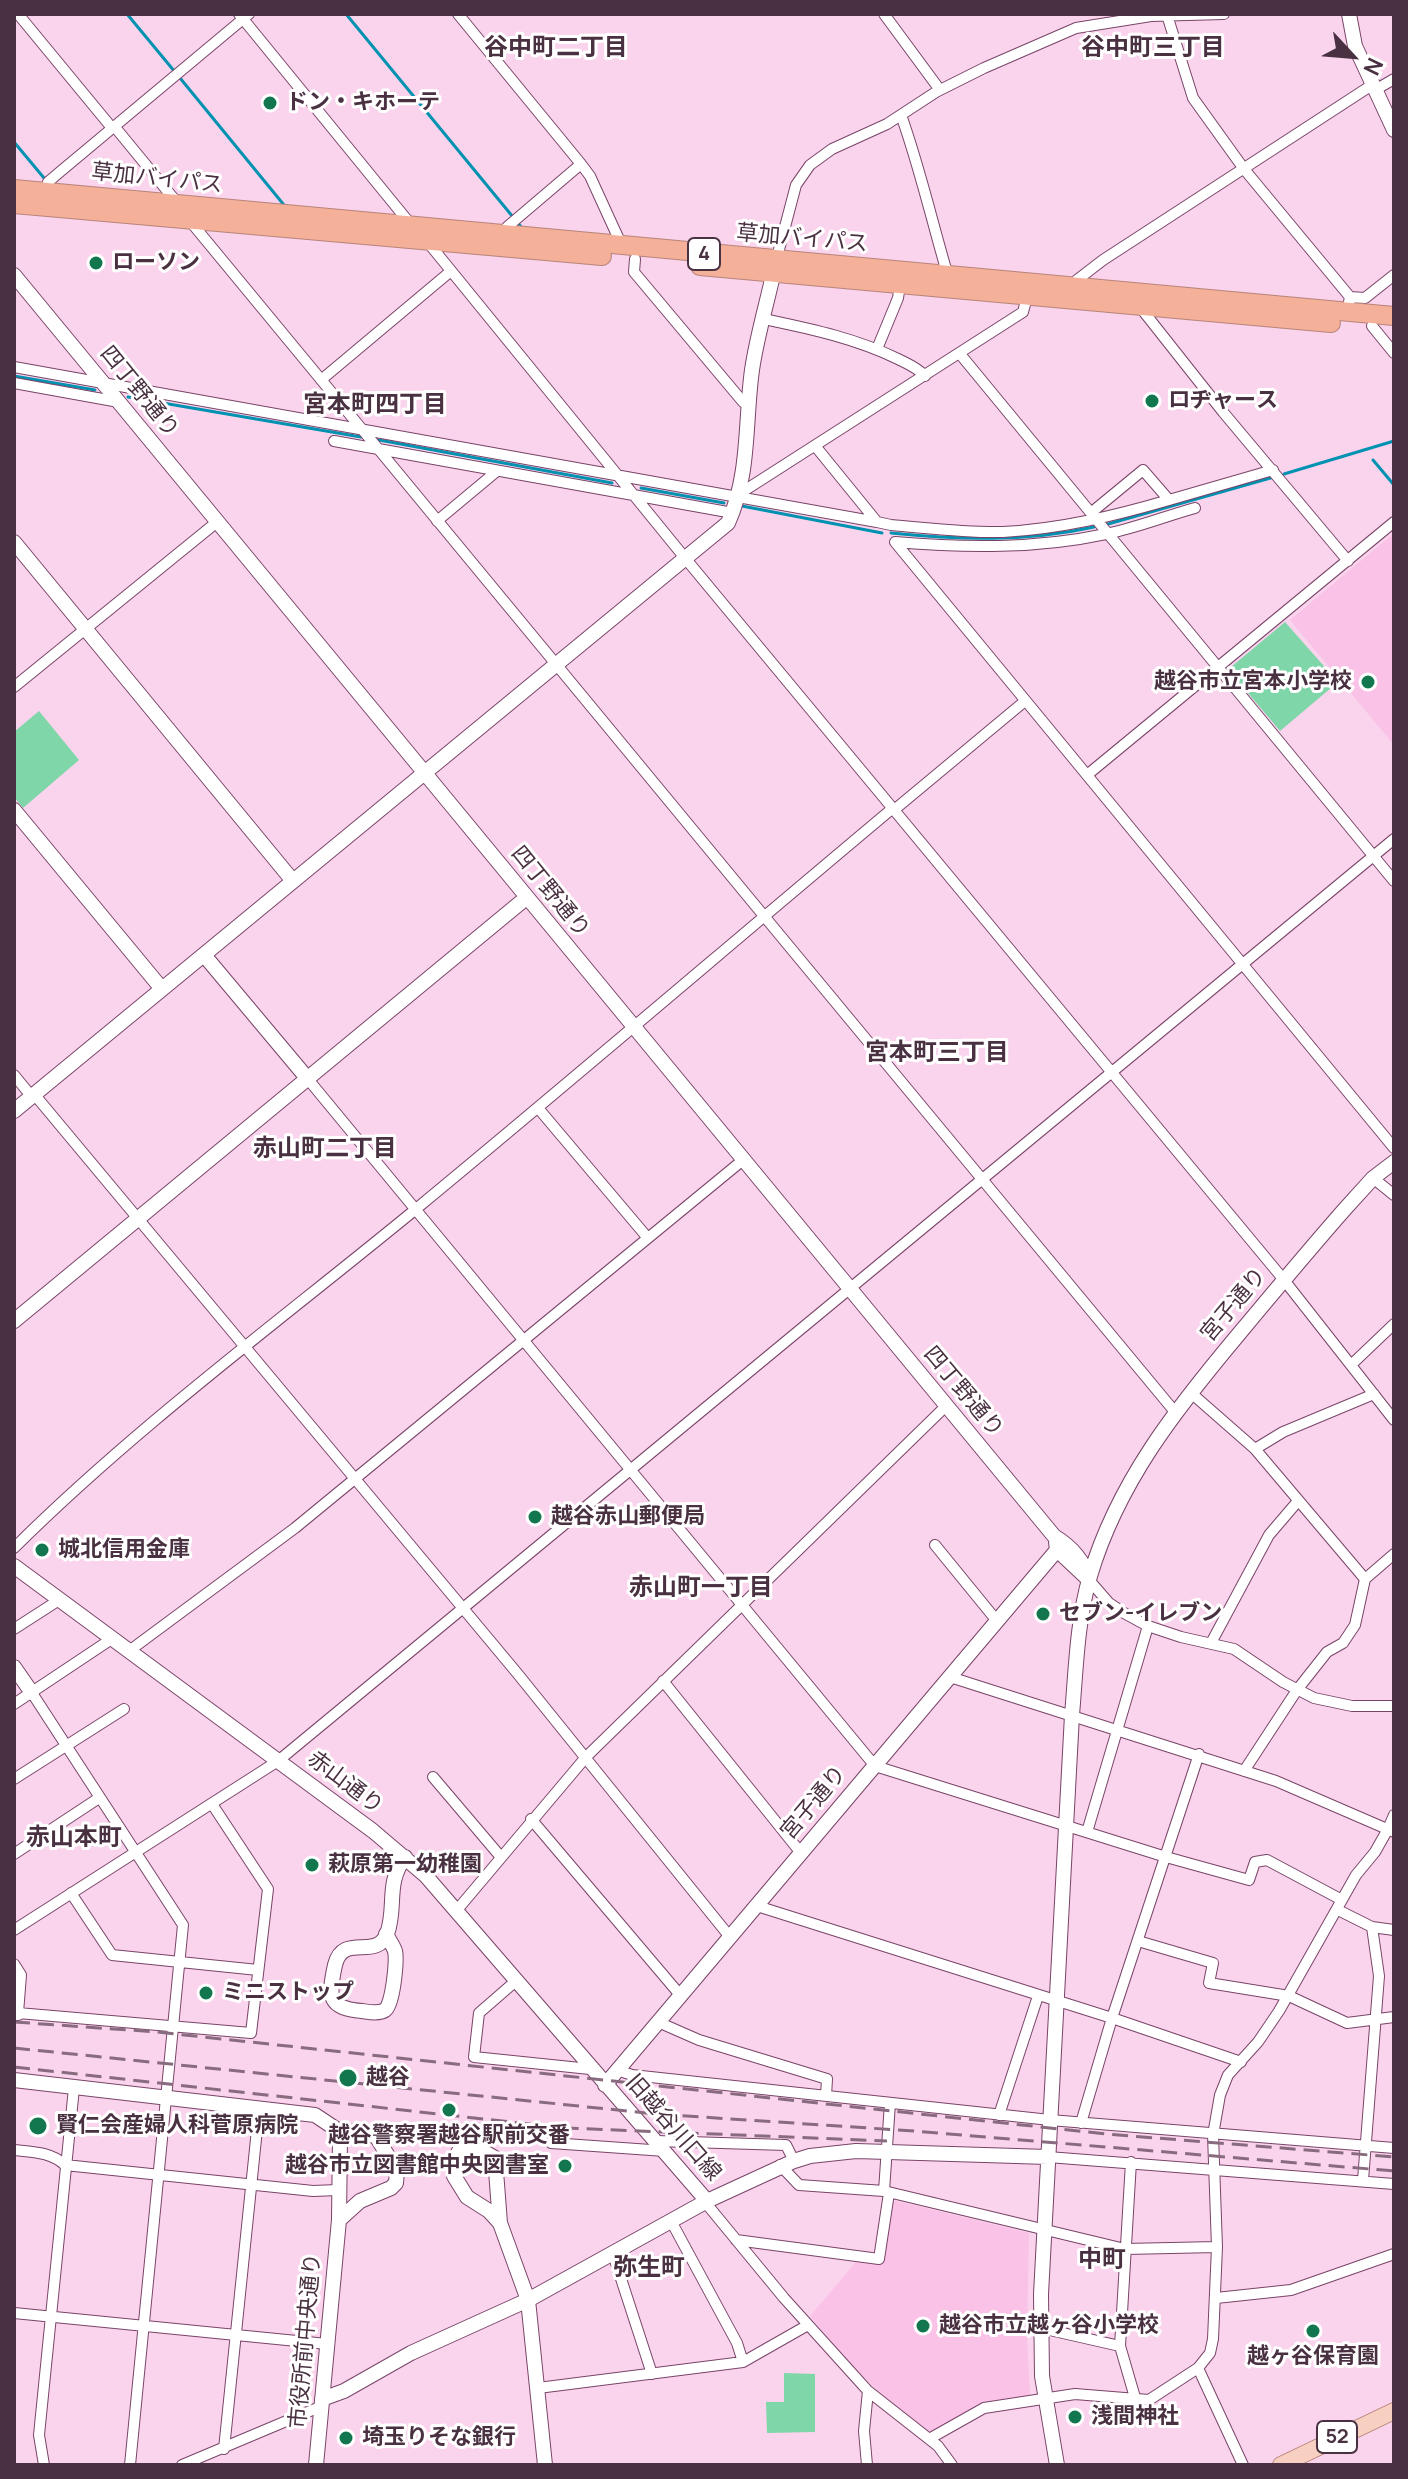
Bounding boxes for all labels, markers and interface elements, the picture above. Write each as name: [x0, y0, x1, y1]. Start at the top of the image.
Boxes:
north arrow: [1312, 16, 1392, 96]
district label: 谷中町二丁目: [484, 34, 628, 62]
district label: 谷中町三丁目: [1081, 34, 1225, 62]
text: N: [1357, 53, 1391, 80]
place label: ドン・キホーテ: [286, 90, 440, 116]
marker: ドン・キホーテ: [261, 94, 279, 112]
street label: 草加バイパス: [90, 159, 224, 199]
street label: 草加バイパス: [735, 220, 869, 258]
road number: 4: [688, 238, 720, 270]
place label: ローソン: [112, 250, 200, 276]
marker: ローソン: [87, 254, 105, 272]
street label: 四丁野通り: [94, 341, 184, 443]
place label: ロヂャース: [1168, 388, 1278, 414]
district label: 宮本町四丁目: [303, 391, 447, 419]
marker: ロヂャース: [1143, 392, 1161, 410]
place label: 越谷市立宮本小学校: [1154, 669, 1352, 695]
marker: 越谷市立宮本小学校: [1359, 673, 1377, 691]
street label: 四丁野通り: [505, 841, 595, 943]
district label: 宮本町三丁目: [865, 1039, 1009, 1067]
district label: 赤山町二丁目: [253, 1135, 397, 1163]
street label: 宮子通り: [1196, 1263, 1272, 1347]
street label: 四丁野通り: [918, 1341, 1008, 1443]
place label: 越谷赤山郵便局: [551, 1504, 705, 1530]
marker: 越谷赤山郵便局: [526, 1508, 544, 1526]
place label: 城北信用金庫: [58, 1537, 190, 1563]
marker: 城北信用金庫: [33, 1541, 51, 1559]
district label: 赤山町一丁目: [629, 1574, 773, 1602]
place label: セブン-イレブン: [1059, 1601, 1222, 1627]
marker: セブン-イレブン: [1034, 1605, 1052, 1623]
street label: 赤山通り: [302, 1746, 388, 1820]
street label: 宮子通り: [776, 1761, 852, 1845]
district label: 赤山本町: [26, 1824, 122, 1852]
place label: 萩原第一幼稚園: [328, 1852, 482, 1878]
marker: 萩原第一幼稚園: [303, 1856, 321, 1874]
place label: ミニストップ: [222, 1980, 354, 2006]
marker: ミニストップ: [197, 1984, 215, 2002]
place label: 越谷: [366, 2065, 410, 2091]
marker: 越谷: [337, 2067, 359, 2089]
street label: 旧越谷川口線: [620, 2070, 726, 2186]
marker: 越谷警察署越谷駅前交番: [440, 2101, 458, 2119]
place label: 賢仁会産婦人科菅原病院: [56, 2113, 298, 2139]
marker: 賢仁会産婦人科菅原病院: [27, 2115, 49, 2137]
place label: 越谷警察署越谷駅前交番: [328, 2123, 570, 2149]
place label: 越谷市立図書館中央図書室: [285, 2153, 549, 2179]
marker: 越谷市立図書館中央図書室: [556, 2157, 574, 2175]
district label: 中町: [1078, 2246, 1126, 2274]
street label: 市役所前中央通り: [285, 2252, 327, 2430]
district label: 弥生町: [613, 2254, 685, 2282]
place label: 越谷市立越ヶ谷小学校: [939, 2313, 1159, 2339]
marker: 越谷市立越ヶ谷小学校: [914, 2317, 932, 2335]
marker: 越ヶ谷保育園: [1304, 2322, 1322, 2340]
place label: 越ヶ谷保育園: [1247, 2344, 1379, 2370]
place label: 浅間神社: [1091, 2404, 1179, 2430]
marker: 浅間神社: [1066, 2408, 1084, 2426]
road number: 52: [1317, 2421, 1357, 2453]
place label: 埼玉りそな銀行: [362, 2425, 516, 2451]
marker: 埼玉りそな銀行: [337, 2429, 355, 2447]

